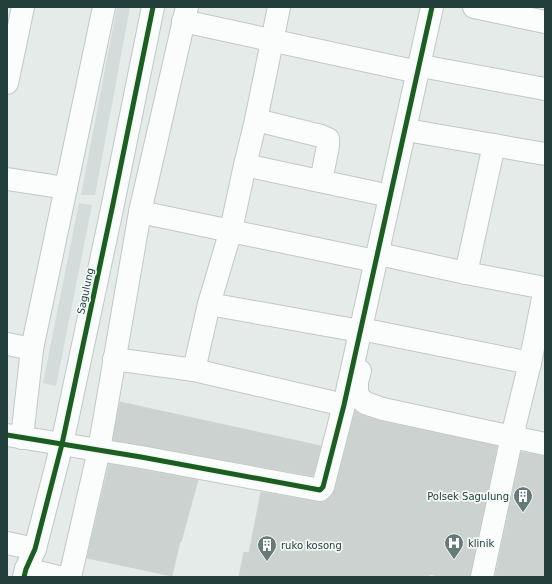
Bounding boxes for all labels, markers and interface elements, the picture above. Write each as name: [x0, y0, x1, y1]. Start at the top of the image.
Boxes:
street label: Sagulung: [75, 267, 96, 315]
building icon: Polsek Sagulung: [512, 485, 534, 513]
place label: Polsek Sagulung: [427, 491, 509, 502]
hospital icon: klinik: [443, 532, 465, 560]
building icon: ruko kosong: [256, 534, 278, 562]
place label: klinik: [468, 538, 494, 549]
place label: ruko kosong: [281, 540, 342, 551]

